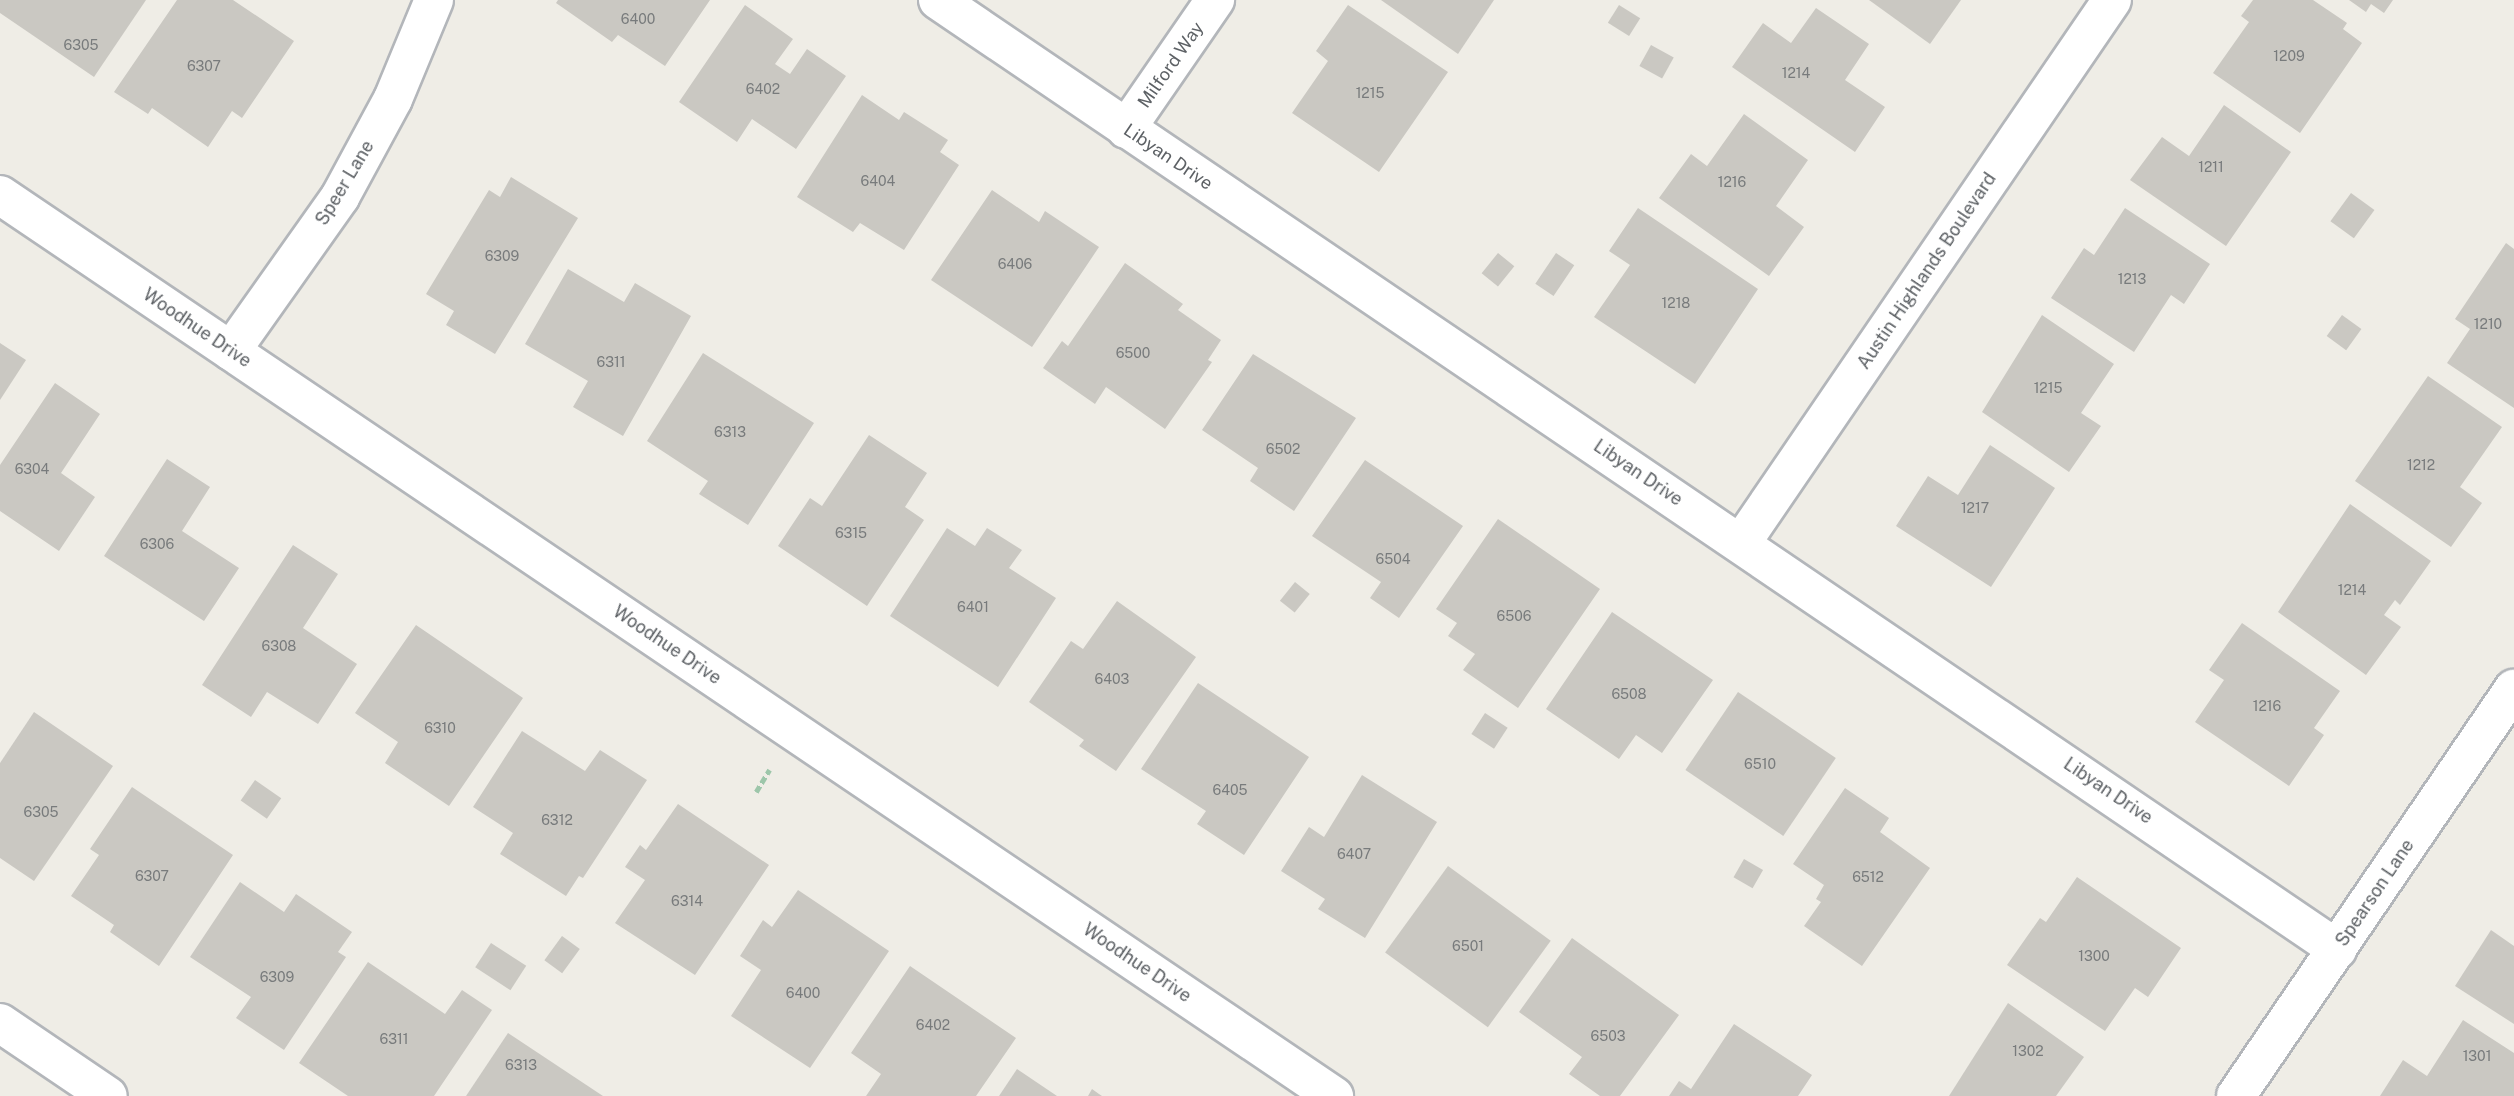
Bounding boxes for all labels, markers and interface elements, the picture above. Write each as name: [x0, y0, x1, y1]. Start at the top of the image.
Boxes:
house number: 6400: [621, 11, 655, 27]
street label: Milford Way: [1133, 18, 1209, 112]
house number: 6305: [64, 37, 98, 53]
house number: 1209: [2273, 48, 2305, 64]
house number: 6307: [187, 58, 221, 74]
house number: 1214: [1782, 65, 1810, 81]
house number: 6402: [746, 81, 780, 97]
house number: 1215: [1356, 85, 1384, 101]
street label: Libyan Drive: [1119, 119, 1217, 195]
street label: Speer Lane: [311, 137, 379, 229]
house number: 1211: [2198, 159, 2224, 175]
street label: Austin Highlands Boulevard: [1853, 169, 2001, 373]
house number: 6404: [861, 173, 895, 189]
house number: 1216: [1718, 174, 1746, 190]
house number: 6309: [485, 248, 519, 264]
house number: 6406: [998, 256, 1032, 272]
house number: 1213: [2118, 271, 2146, 287]
street label: Woodhue Drive: [139, 284, 255, 372]
house number: 1218: [1662, 295, 1690, 311]
house number: 1210: [2474, 316, 2502, 332]
house number: 6500: [1116, 345, 1150, 361]
house number: 6311: [597, 354, 625, 370]
house number: 1215: [2034, 380, 2062, 396]
house number: 6313: [714, 424, 746, 440]
street label: Libyan Drive: [1589, 435, 1687, 511]
house number: 6502: [1266, 441, 1300, 457]
house number: 1212: [2407, 457, 2435, 473]
house number: 6304: [15, 461, 49, 477]
house number: 1217: [1961, 500, 1989, 516]
house number: 6315: [835, 525, 867, 541]
house number: 6306: [140, 536, 174, 552]
house number: 6504: [1375, 551, 1411, 567]
house number: 1214: [2338, 582, 2366, 598]
house number: 6401: [957, 599, 989, 615]
street label: Woodhue Drive: [609, 601, 725, 689]
house number: 6506: [1497, 608, 1531, 624]
house number: 6308: [262, 638, 296, 654]
house number: 6403: [1095, 671, 1129, 687]
house number: 6508: [1611, 686, 1647, 702]
house number: 1216: [2253, 698, 2281, 714]
house number: 6310: [424, 720, 456, 736]
street label: Libyan Drive: [2059, 753, 2157, 829]
house number: 6510: [1744, 756, 1776, 772]
house number: 6405: [1212, 782, 1248, 798]
house number: 6305: [24, 804, 58, 820]
house number: 6312: [541, 812, 573, 828]
street label: Spearson Lane: [2331, 835, 2419, 951]
house number: 6407: [1337, 846, 1371, 862]
house number: 6307: [135, 868, 169, 884]
house number: 6512: [1852, 869, 1884, 885]
house number: 6314: [671, 893, 703, 909]
street label: Woodhue Drive: [1079, 919, 1195, 1007]
house number: 6501: [1452, 938, 1484, 954]
house number: 1300: [2078, 948, 2110, 964]
house number: 6309: [260, 969, 294, 985]
house number: 6400: [786, 985, 820, 1001]
house number: 6402: [916, 1017, 950, 1033]
house number: 6503: [1591, 1028, 1625, 1044]
house number: 6311: [380, 1031, 408, 1047]
house number: 1302: [2012, 1043, 2044, 1059]
house number: 1301: [2463, 1048, 2491, 1064]
house number: 6313: [505, 1057, 537, 1073]

